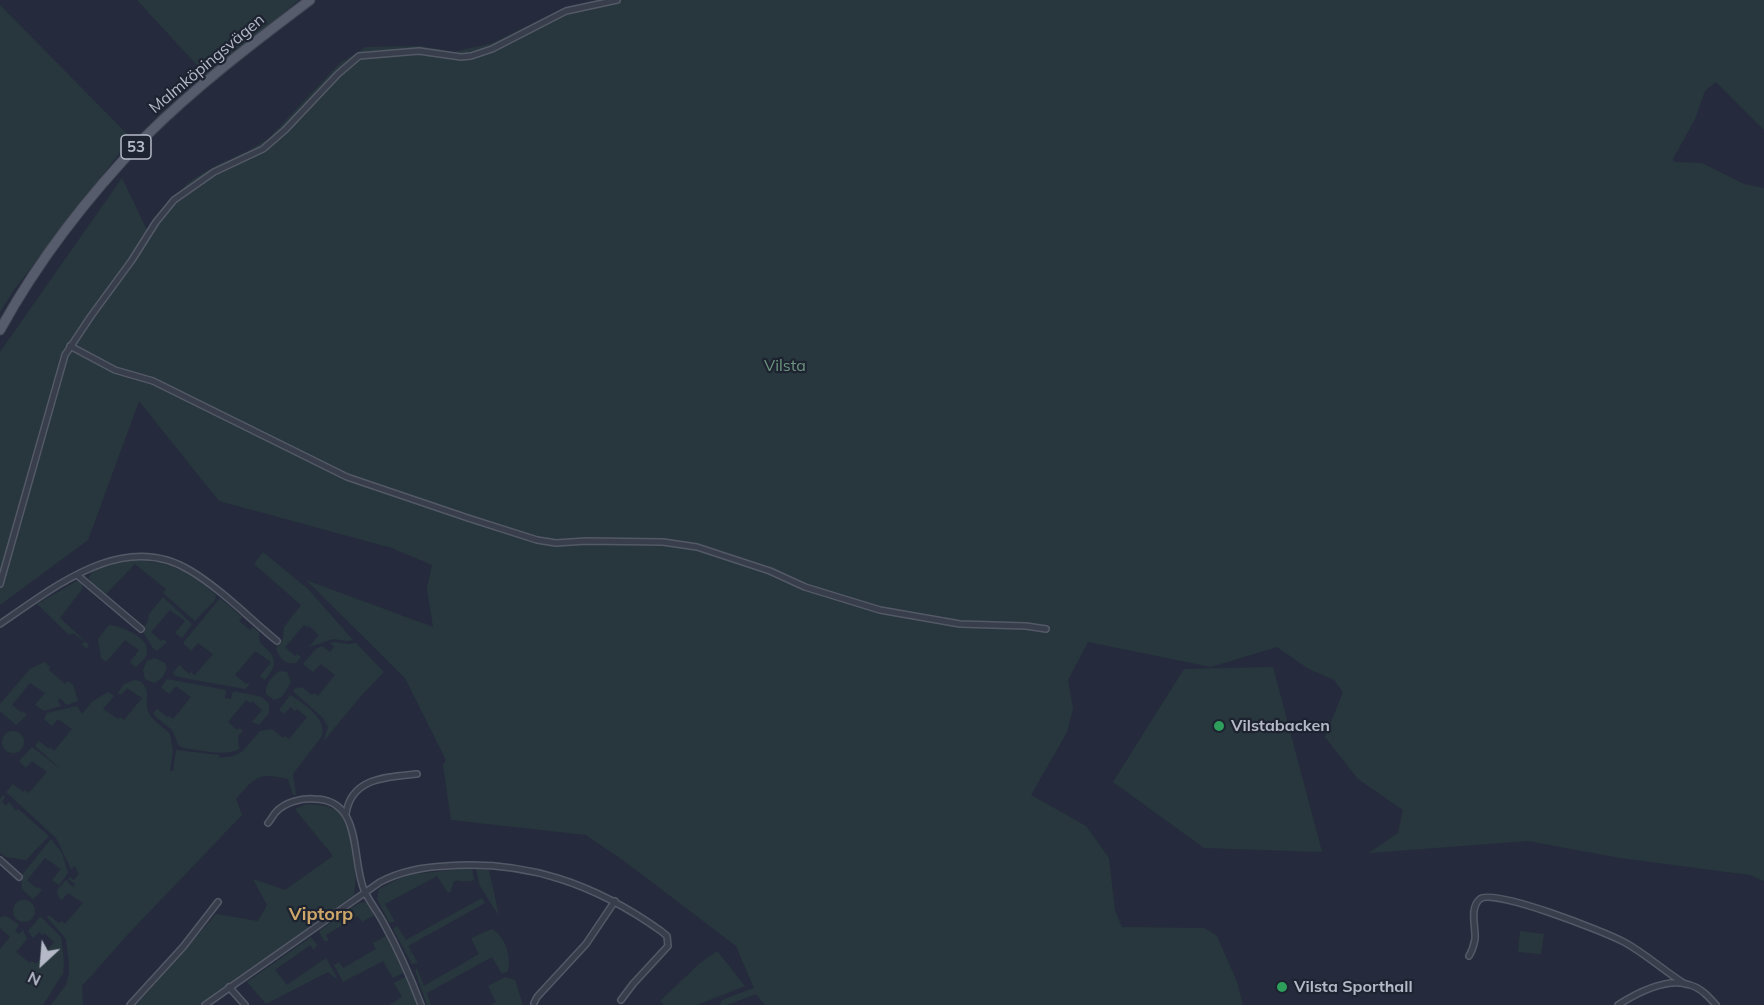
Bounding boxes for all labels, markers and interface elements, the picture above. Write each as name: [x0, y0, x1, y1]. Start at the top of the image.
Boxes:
street label: Malmköpingsvägen: [146, 10, 268, 118]
road number: 53: [121, 135, 151, 159]
park label: Vilsta: [764, 356, 806, 376]
place label: Vilstabacken: [1231, 716, 1330, 736]
marker: Vilstabacken: [1212, 719, 1226, 733]
district label: Viptorp: [289, 904, 353, 926]
north arrow: [12, 933, 72, 993]
text: N: [24, 968, 44, 991]
place label: Vilsta Sporthall: [1294, 977, 1413, 997]
marker: Vilsta Sporthall: [1275, 980, 1289, 994]

